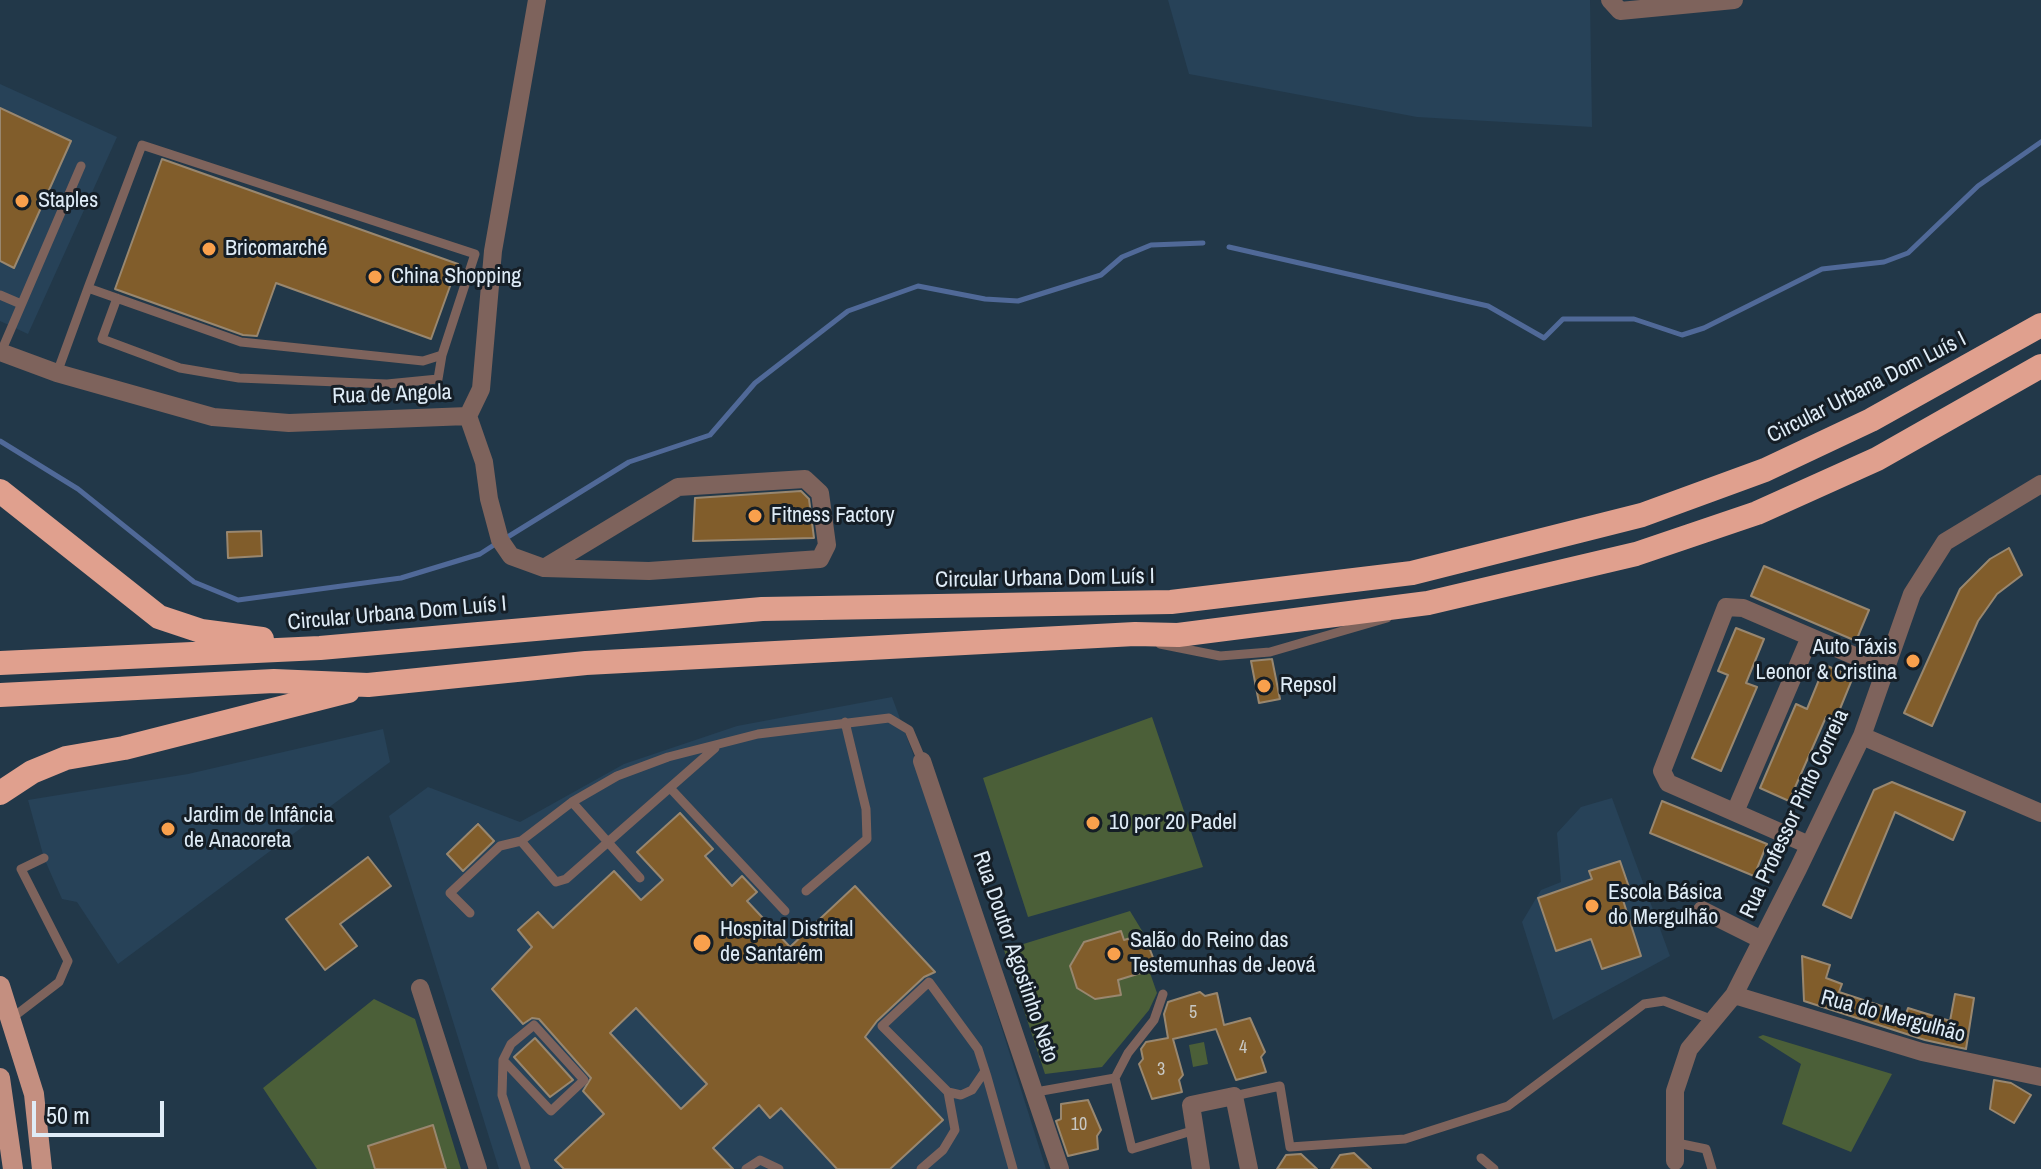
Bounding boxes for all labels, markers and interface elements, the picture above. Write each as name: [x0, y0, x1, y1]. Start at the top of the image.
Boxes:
place label: Staples: [38, 188, 98, 214]
marker: Staples: [13, 192, 31, 210]
place label: Bricomarché: [225, 236, 327, 262]
marker: Bricomarché: [200, 240, 218, 258]
place label: China Shopping: [391, 264, 521, 290]
marker: China Shopping: [366, 268, 384, 286]
street label: Circular Urbana Dom Luís I: [1763, 326, 1971, 450]
street label: Rua de Angola: [332, 380, 452, 410]
place label: Fitness Factory: [771, 503, 894, 529]
marker: Fitness Factory: [746, 507, 764, 525]
street label: Circular Urbana Dom Luís I: [935, 564, 1155, 594]
street label: Circular Urbana Dom Luís I: [286, 591, 508, 637]
place label: Auto Táxis Leonor & Cristina: [1756, 635, 1897, 686]
marker: Auto Táxis Leonor & Cristina: [1904, 652, 1922, 670]
place label: Repsol: [1280, 673, 1336, 699]
marker: Repsol: [1255, 677, 1273, 695]
street label: Rua Professor Pinto Correia: [1735, 705, 1855, 923]
place label: Jardim de Infância de Anacoreta: [184, 803, 333, 854]
place label: 10 por 20 Padel: [1109, 810, 1236, 836]
marker: 10 por 20 Padel: [1084, 814, 1102, 832]
marker: Jardim de Infância de Anacoreta: [159, 820, 177, 838]
street label: Rua Doutor Agostinho Neto: [966, 848, 1064, 1066]
place label: Escola Básica do Mergulhão: [1608, 880, 1722, 932]
marker: Escola Básica do Mergulhão: [1583, 897, 1601, 915]
place label: Hospital Distrital de Santarém: [720, 917, 853, 968]
place label: Salão do Reino das Testemunhas de Jeová: [1130, 928, 1316, 980]
marker: Hospital Distrital de Santarém: [691, 932, 713, 954]
marker: Salão do Reino das Testemunhas de Jeová: [1105, 945, 1123, 963]
street label: Rua do Mergulhão: [1818, 985, 1968, 1049]
house number: 5: [1189, 1002, 1197, 1024]
house number: 4: [1239, 1037, 1247, 1059]
house number: 3: [1157, 1059, 1165, 1081]
scale bar: [36, 1085, 168, 1135]
text: 50 m: [46, 1099, 90, 1131]
house number: 10: [1071, 1114, 1087, 1136]

